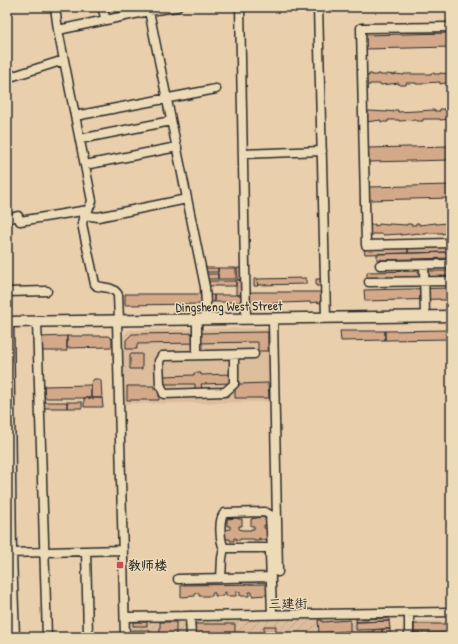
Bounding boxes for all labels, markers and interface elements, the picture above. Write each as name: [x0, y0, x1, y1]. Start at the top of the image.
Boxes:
street label: Dingsheng West Street: [175, 296, 283, 316]
place label: 教师楼: [128, 556, 167, 574]
marker: 教师楼: [115, 560, 125, 570]
street label: 三建街: [268, 594, 308, 612]

